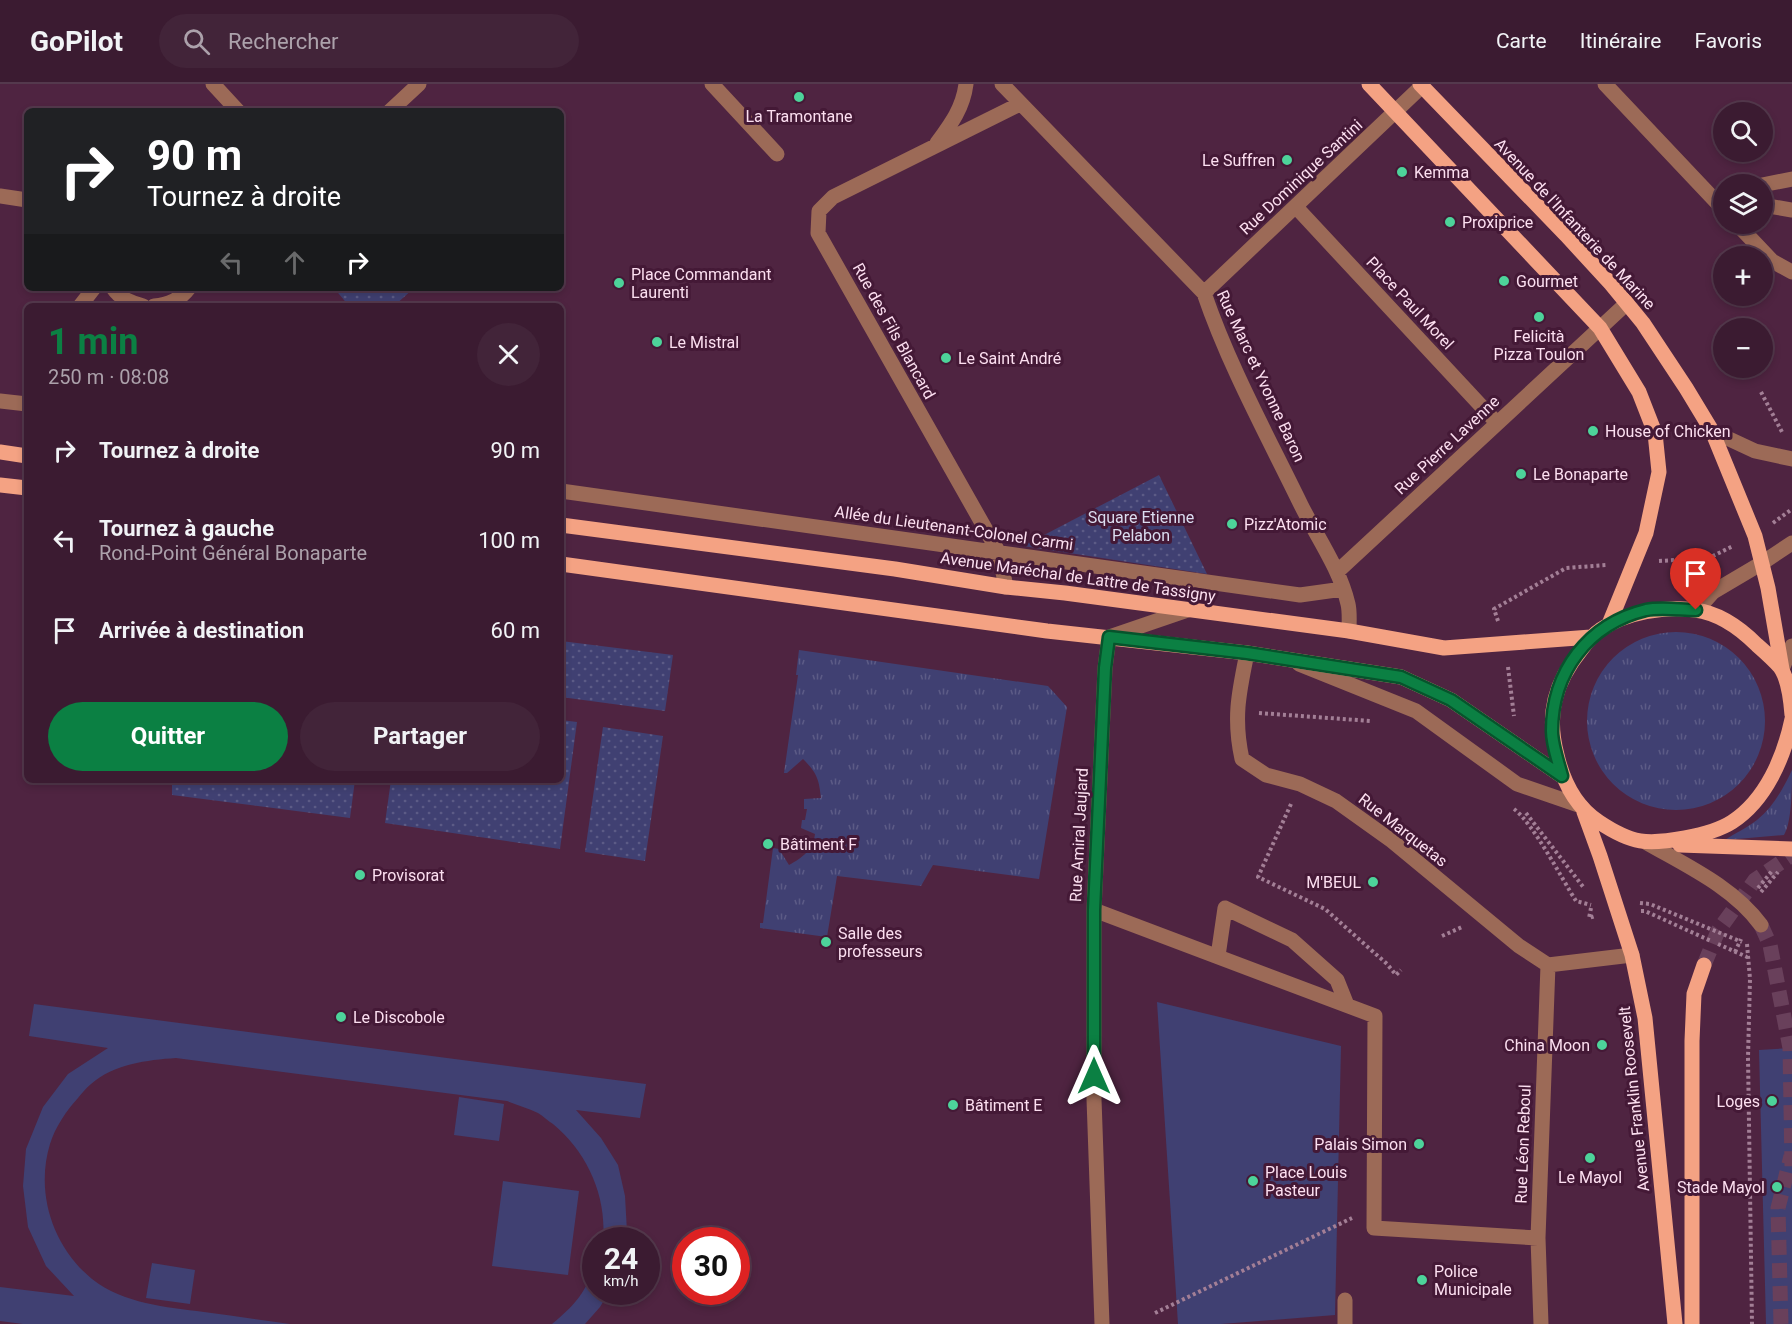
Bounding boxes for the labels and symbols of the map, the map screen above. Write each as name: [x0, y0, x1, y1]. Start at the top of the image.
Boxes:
marker: La Tramontane: [792, 90, 806, 104]
place label: La Tramontane: [746, 107, 853, 126]
street label: Rue Dominique Santini: [1236, 115, 1366, 239]
street label: Avenue de l'Infanterie de Marine: [1491, 135, 1659, 313]
place label: Le Suffren: [1202, 151, 1275, 170]
marker: Le Suffren: [1280, 153, 1294, 167]
place label: Kemma: [1414, 163, 1469, 182]
marker: Kemma: [1395, 165, 1409, 179]
place label: Proxiprice: [1462, 213, 1533, 232]
marker: Proxiprice: [1443, 215, 1457, 229]
street label: Place Paul Morel: [1362, 253, 1458, 353]
street label: Rue des Fils Blancard: [849, 260, 939, 402]
place label: Place Commandant Laurenti: [631, 265, 771, 302]
place label: Gourmet: [1516, 272, 1578, 291]
marker: Gourmet: [1497, 274, 1511, 288]
marker: Place Commandant Laurenti: [612, 276, 626, 290]
street label: Rue Marc et Yvonne Baron: [1213, 287, 1309, 465]
marker: Felicità Pizza Toulon: [1532, 310, 1546, 324]
place label: Felicità Pizza Toulon: [1494, 327, 1584, 364]
place label: Le Mistral: [669, 333, 739, 352]
marker: Le Mistral: [650, 335, 664, 349]
place label: Le Saint André: [958, 349, 1061, 368]
marker: Le Saint André: [939, 351, 953, 365]
street label: Rue Pierre Lavenne: [1391, 392, 1503, 498]
place label: House of Chicken: [1605, 422, 1731, 441]
marker: House of Chicken: [1586, 424, 1600, 438]
place label: Le Bonaparte: [1533, 465, 1628, 484]
marker: Le Bonaparte: [1514, 467, 1528, 481]
street label: Allée du Lieutenant-Colonel Carmi: [833, 502, 1075, 554]
park label: Square Etienne Pelabon: [1088, 508, 1194, 545]
place label: Pizz'Atomic: [1244, 515, 1327, 534]
marker: Pizz'Atomic: [1225, 517, 1239, 531]
street label: Avenue Maréchal de Lattre de Tassigny: [939, 548, 1217, 606]
pin: [1670, 548, 1721, 610]
street label: Rue Amiral Jaujard: [1066, 767, 1092, 903]
street label: Rue Marquetas: [1355, 789, 1451, 871]
place label: Bâtiment F: [780, 835, 857, 854]
marker: Bâtiment F: [761, 837, 775, 851]
place label: Provisorat: [372, 866, 444, 885]
marker: Provisorat: [353, 868, 367, 882]
place label: M'BEUL: [1306, 873, 1361, 892]
marker: M'BEUL: [1366, 875, 1380, 889]
place label: Salle des professeurs: [838, 924, 923, 961]
marker: Salle des professeurs: [819, 935, 833, 949]
street label: Avenue Franklin Roosevelt: [1615, 1005, 1653, 1193]
place label: Le Discobole: [353, 1008, 445, 1027]
marker: Le Discobole: [334, 1010, 348, 1024]
place label: China Moon: [1504, 1036, 1590, 1055]
marker: China Moon: [1595, 1038, 1609, 1052]
position arrow: [1062, 1044, 1126, 1108]
street label: Rue Léon Reboul: [1511, 1084, 1535, 1204]
place label: Loges: [1717, 1092, 1760, 1111]
marker: Loges: [1765, 1094, 1779, 1108]
place label: Bâtiment E: [965, 1096, 1042, 1115]
marker: Bâtiment E: [946, 1098, 960, 1112]
place label: Palais Simon: [1314, 1135, 1407, 1154]
marker: Palais Simon: [1412, 1137, 1426, 1151]
marker: Le Mayol: [1583, 1151, 1597, 1165]
place label: Place Louis Pasteur: [1265, 1163, 1347, 1200]
place label: Le Mayol: [1558, 1168, 1622, 1187]
marker: Place Louis Pasteur: [1246, 1174, 1260, 1188]
place label: Stade Mayol: [1677, 1178, 1765, 1197]
marker: Stade Mayol: [1770, 1180, 1784, 1194]
speed limit sign: 30: [672, 1227, 750, 1305]
place label: Police Municipale: [1434, 1262, 1512, 1299]
marker: Police Municipale: [1415, 1273, 1429, 1287]

